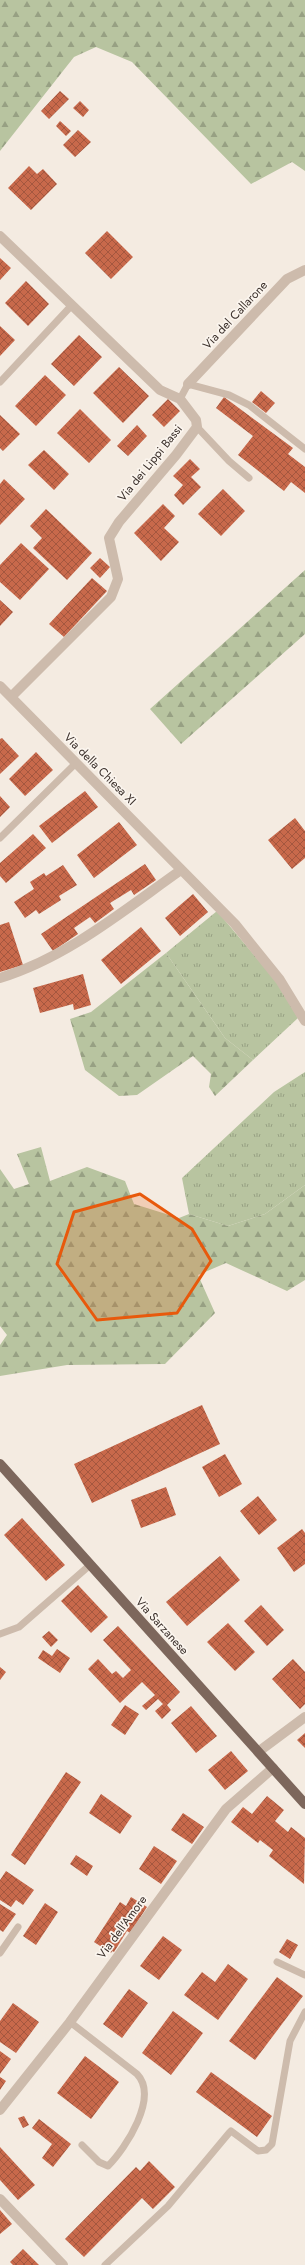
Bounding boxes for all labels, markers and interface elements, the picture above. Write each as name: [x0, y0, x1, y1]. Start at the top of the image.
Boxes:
street label: Via del Callarone: [198, 277, 272, 353]
street label: Via dei Lippi Bassi: [113, 421, 187, 505]
street label: Via della Chiesa XI: [60, 729, 140, 809]
street label: Via Sarzanese: [131, 1593, 193, 1659]
street label: Via dell'Amore: [93, 1892, 151, 1962]

